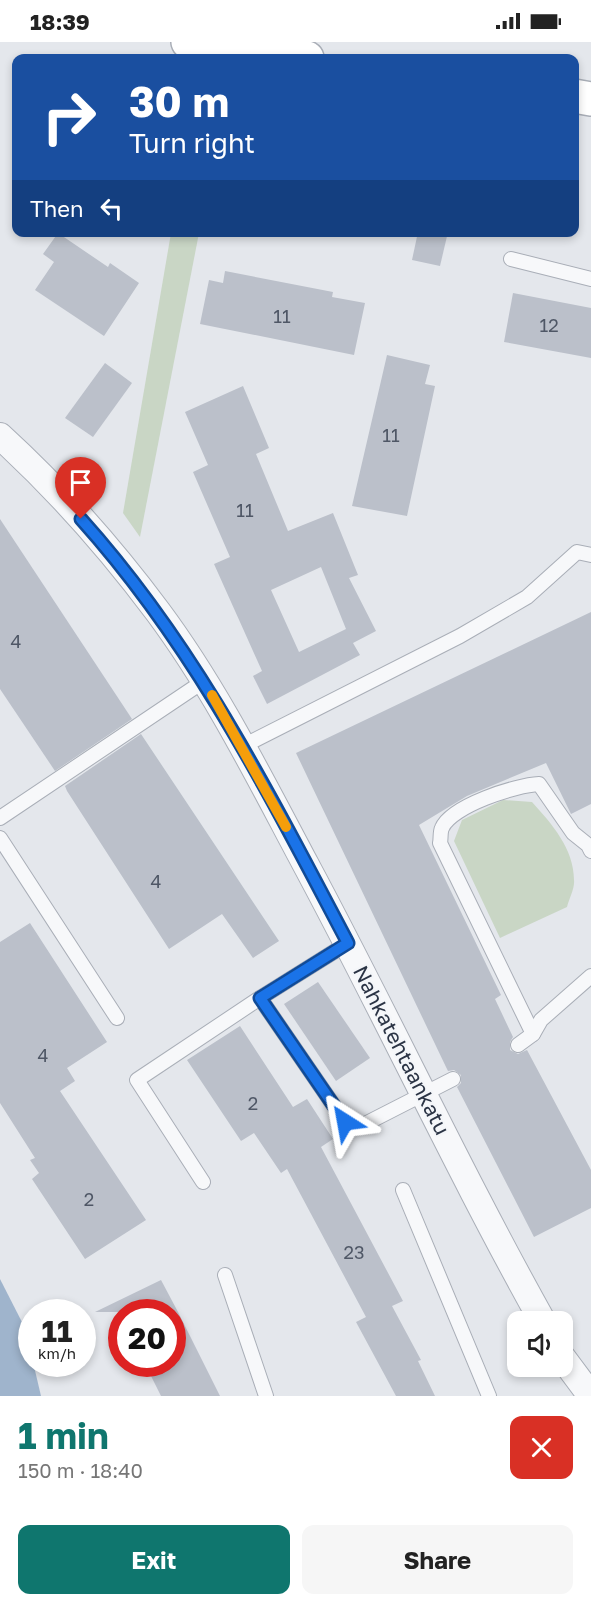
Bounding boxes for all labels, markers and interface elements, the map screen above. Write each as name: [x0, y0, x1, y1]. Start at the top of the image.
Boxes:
text: 18:39: [30, 8, 90, 35]
text: 30 m: [129, 76, 229, 126]
icon: right: [30, 78, 108, 156]
text: Turn right: [129, 127, 255, 159]
icon: left: [95, 192, 128, 225]
text: Then: [30, 195, 83, 222]
house number: 11: [273, 305, 291, 327]
house number: 12: [539, 314, 559, 336]
house number: 11: [382, 424, 400, 446]
pin: [55, 457, 106, 519]
icon: arrive: [64, 466, 97, 499]
house number: 11: [236, 499, 254, 521]
house number: 4: [11, 630, 22, 652]
house number: 4: [151, 870, 162, 892]
street label: Nahkatehtaankatu: [348, 961, 456, 1139]
house number: 4: [38, 1044, 49, 1066]
position arrow: [313, 1090, 377, 1154]
house number: 2: [248, 1092, 258, 1114]
house number: 2: [84, 1188, 94, 1210]
house number: 23: [344, 1241, 364, 1263]
speed limit sign: 20: [108, 1299, 186, 1377]
map controls: [507, 1311, 573, 1377]
button: sound: [507, 1311, 573, 1377]
text: 11: [42, 1313, 72, 1349]
text: km/h: [38, 1344, 76, 1362]
text: 1 min: [18, 1414, 109, 1457]
button: close: [510, 1416, 573, 1479]
text: 150 m · 18:40: [18, 1458, 143, 1482]
button: Exit: [18, 1525, 290, 1594]
button: Share: [302, 1525, 573, 1594]

